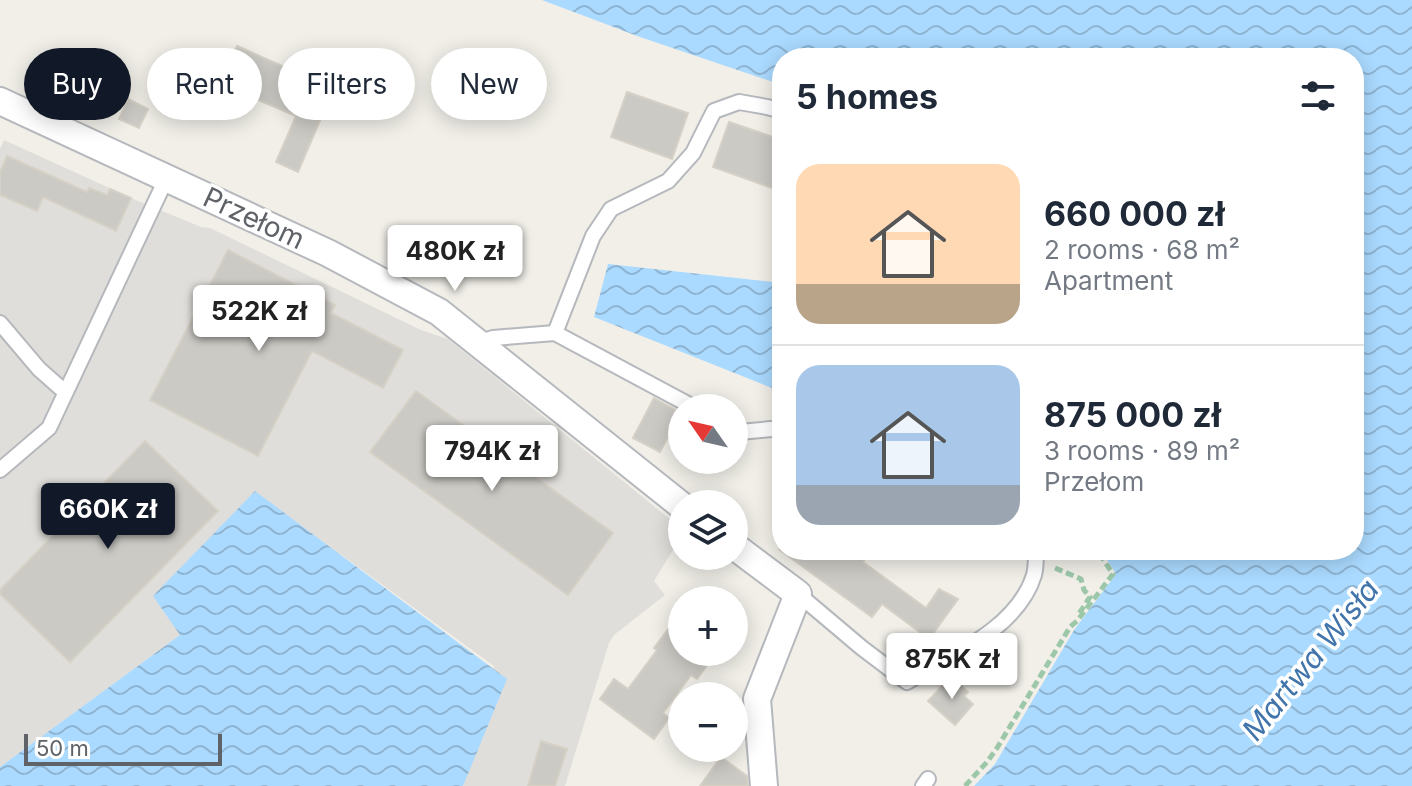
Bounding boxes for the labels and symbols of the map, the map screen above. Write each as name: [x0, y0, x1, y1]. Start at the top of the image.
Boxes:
street label: Przełom: [198, 180, 310, 256]
pin: 480K zł: [381, 225, 529, 293]
pin: 522K zł: [185, 285, 333, 353]
north arrow: [668, 394, 748, 474]
pin: 794K zł: [418, 425, 566, 493]
pin: 660K zł: [34, 483, 182, 551]
water label: Martwa Wisła: [1234, 572, 1386, 747]
pin: 875K zł: [878, 633, 1026, 701]
scale bar: [24, 730, 222, 766]

